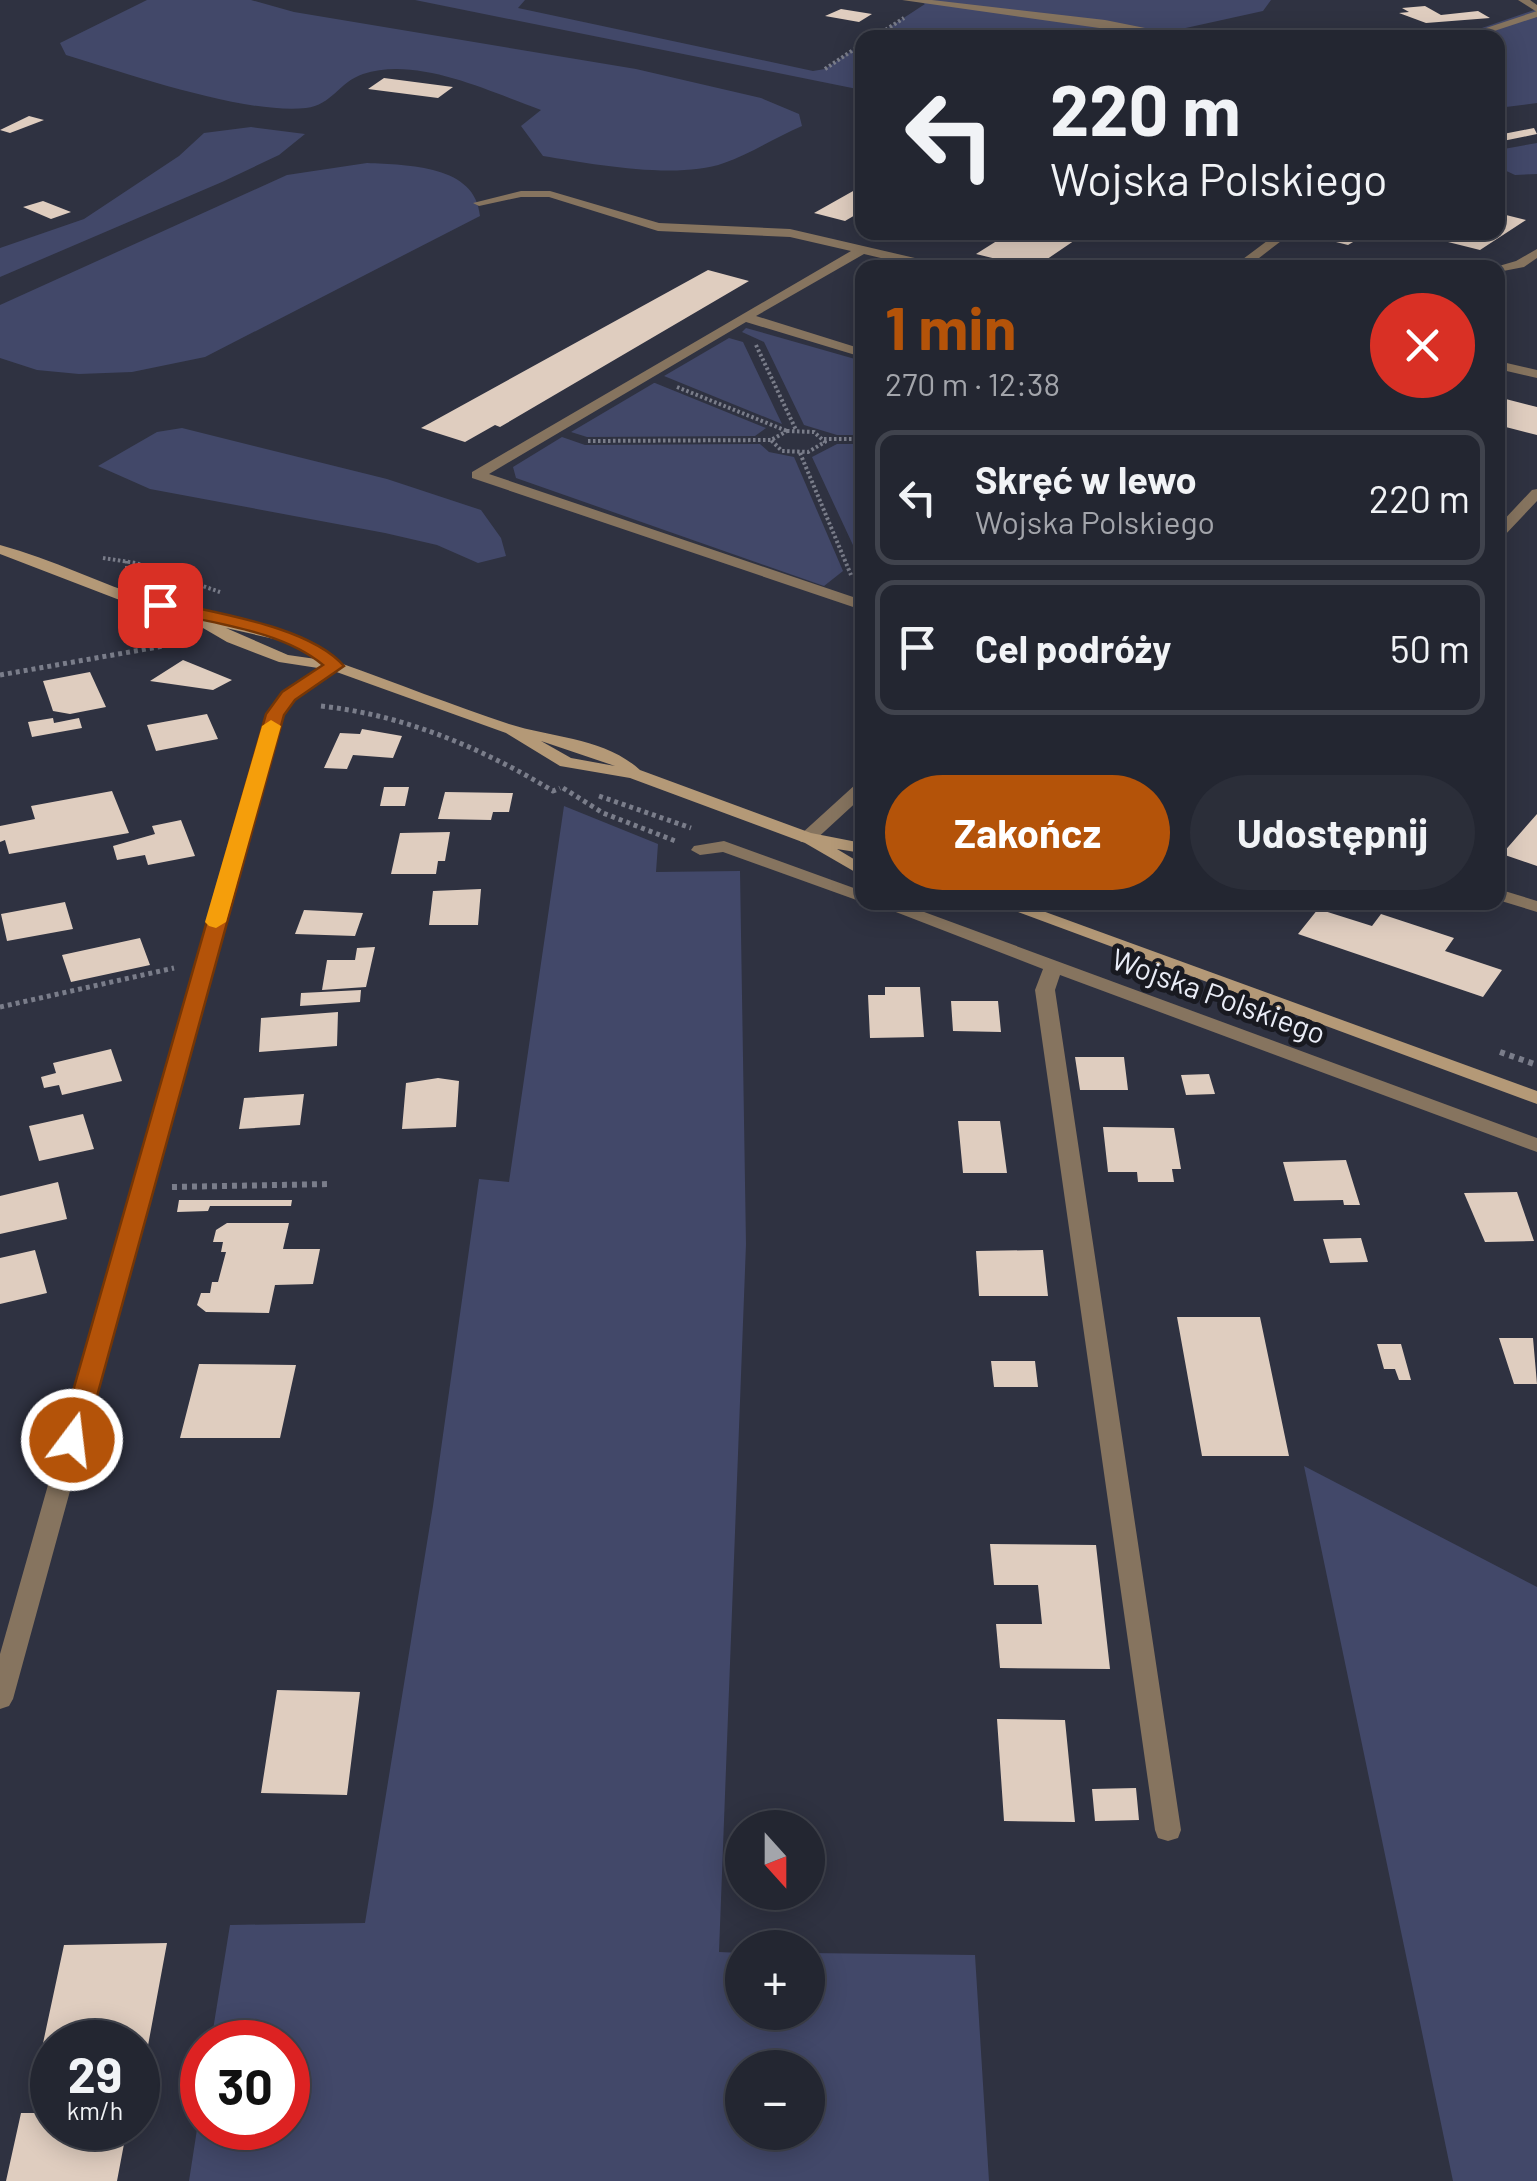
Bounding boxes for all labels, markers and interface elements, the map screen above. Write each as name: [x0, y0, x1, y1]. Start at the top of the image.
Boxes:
text: 220 m: [1050, 66, 1241, 150]
icon: left: [885, 70, 1015, 200]
text: Wojska Polskiego: [1050, 151, 1388, 205]
text: 1 min: [885, 290, 1016, 362]
button: close: [1370, 293, 1475, 398]
text: 270 m · 12:38: [885, 364, 1060, 402]
text: Skręć w lewo: [975, 456, 1197, 502]
icon: left: [890, 470, 945, 525]
text: 220 m: [1369, 475, 1470, 521]
text: Wojska Polskiego: [975, 502, 1215, 540]
pin: [118, 563, 203, 648]
icon: arrive: [133, 578, 188, 633]
icon: arrive: [890, 620, 945, 675]
text: Cel podróży: [975, 625, 1171, 671]
text: 50 m: [1390, 625, 1470, 671]
button: Zakończ: [885, 775, 1170, 890]
button: Udostępnij: [1190, 775, 1475, 890]
street label: Wojska Polskiego: [1107, 940, 1331, 1050]
position arrow: [20, 1388, 124, 1492]
north arrow: [725, 1810, 825, 1910]
map controls: [725, 1810, 825, 2150]
button: +: [725, 1930, 825, 2030]
speed limit sign: 30: [180, 2020, 310, 2150]
text: 29: [68, 2043, 122, 2103]
button: −: [725, 2050, 825, 2150]
text: km/h: [67, 2095, 123, 2125]

